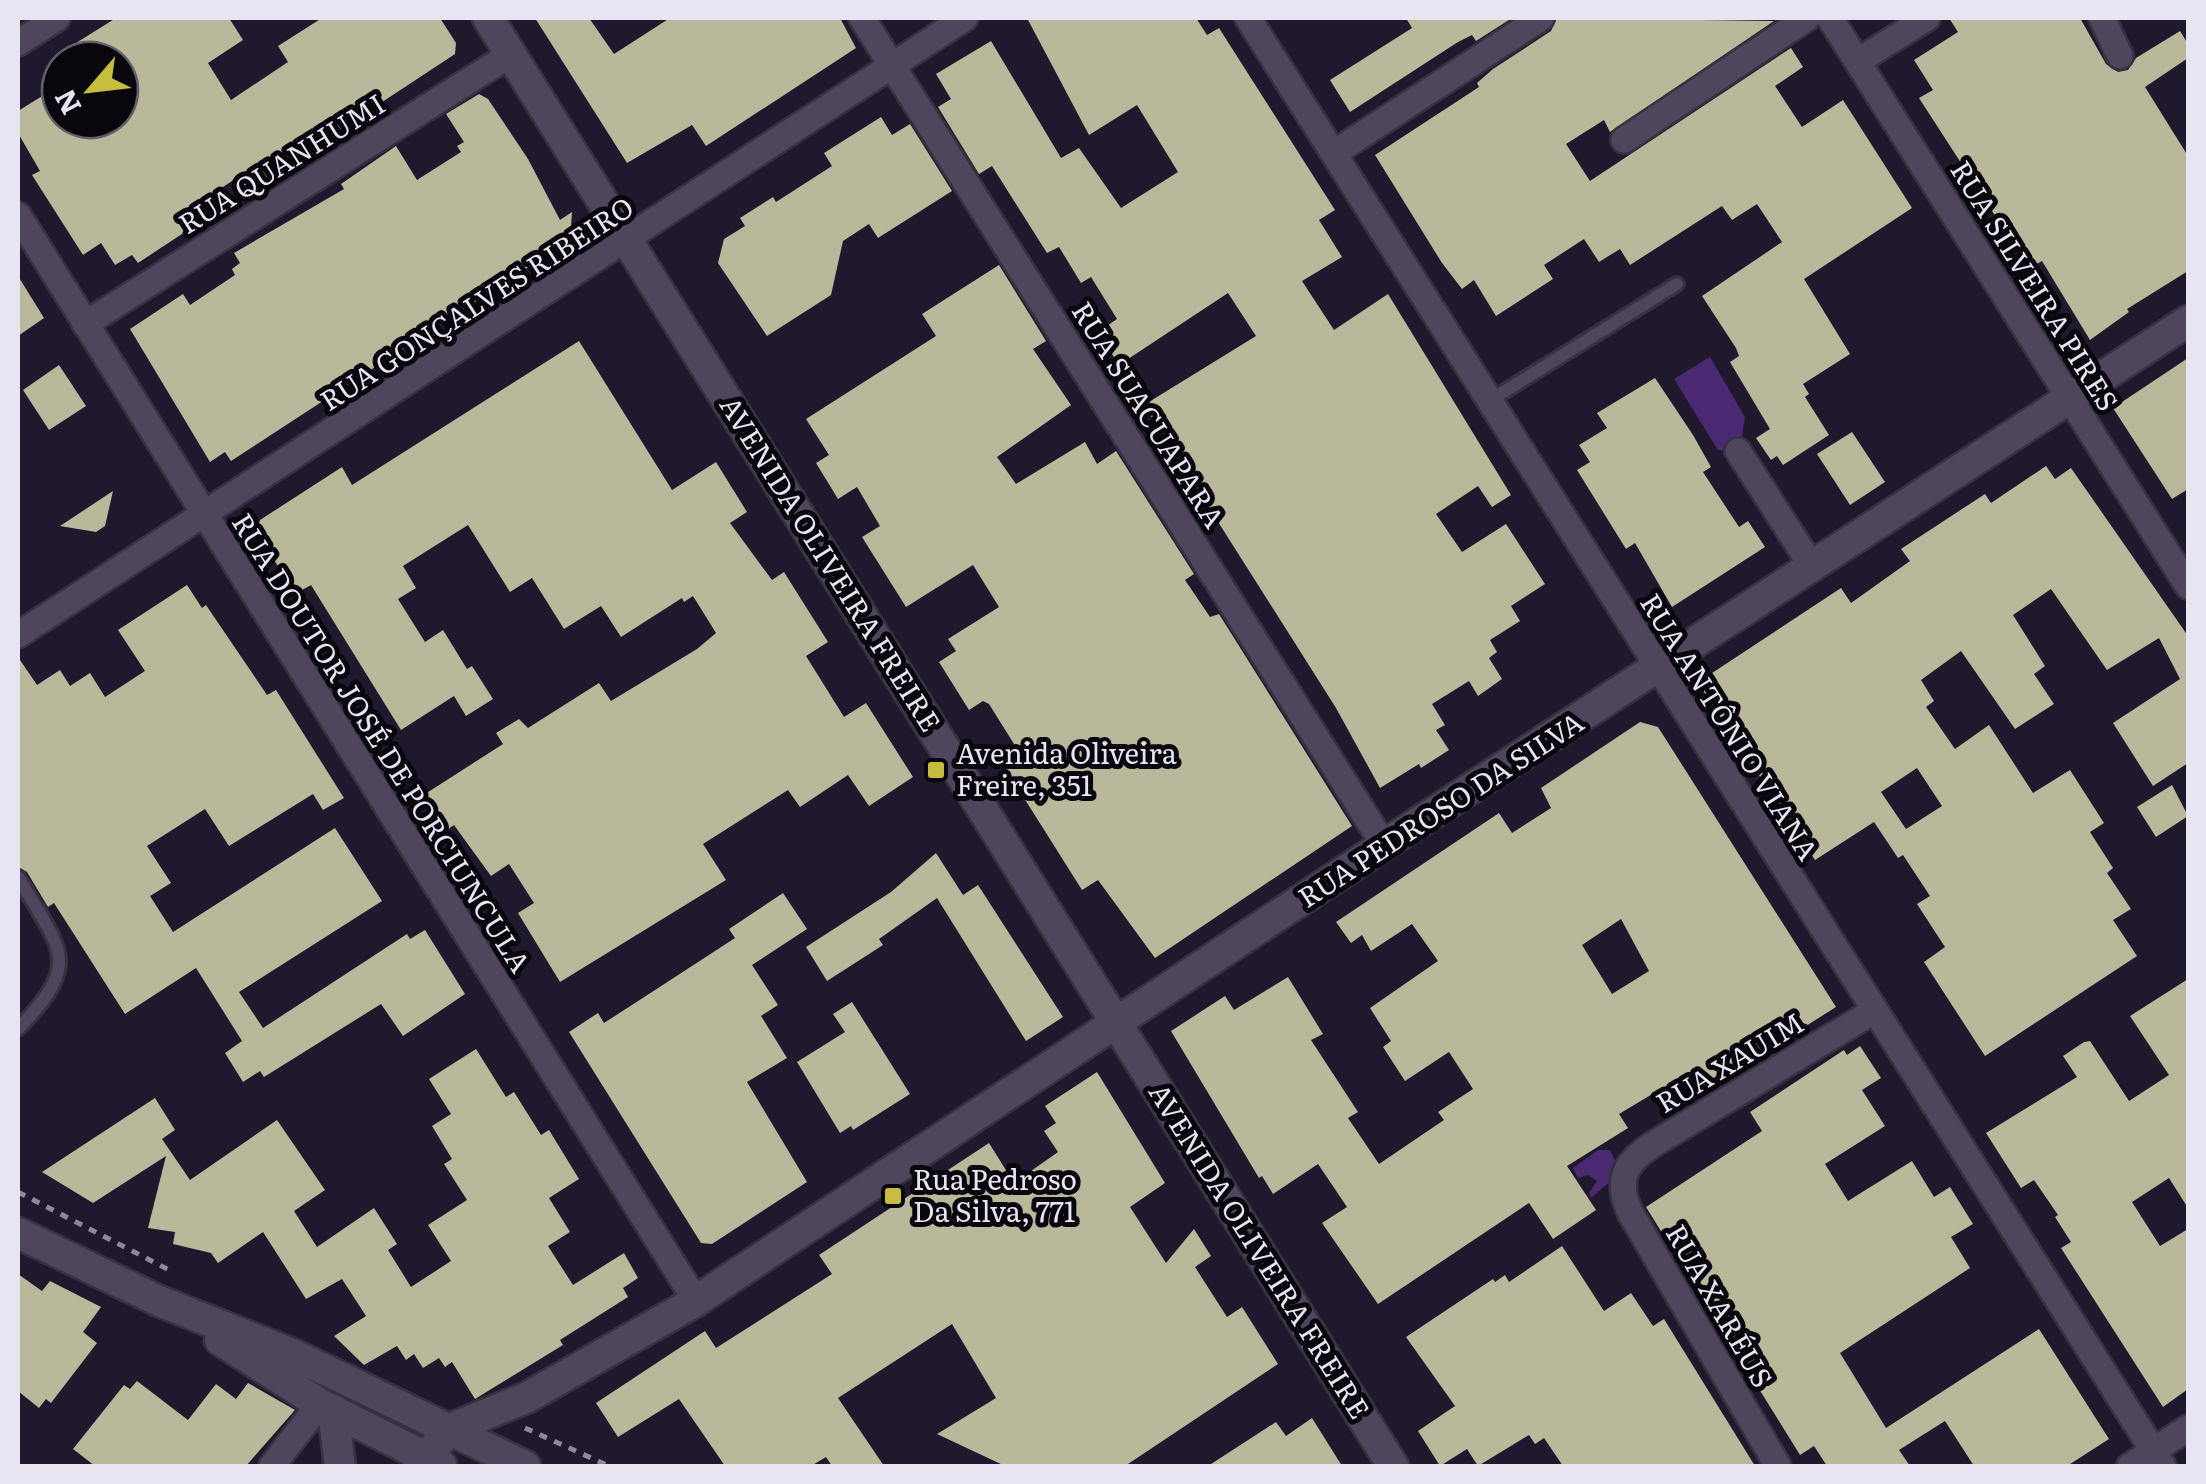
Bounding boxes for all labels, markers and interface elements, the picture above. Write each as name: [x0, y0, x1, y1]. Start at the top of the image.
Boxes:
north arrow: [40, 40, 140, 140]
text: N: [42, 82, 90, 123]
street label: RUA QUANHUMI: [169, 82, 392, 243]
street label: RUA SILVEIRA PIRES: [1942, 152, 2130, 418]
street label: RUA GONÇALVES RIBEIRO: [311, 185, 641, 420]
street label: RUA SUACUAPARA: [1063, 293, 1237, 536]
street label: AVENIDA OLIVEIRA FREIRE: [711, 387, 953, 739]
street label: RUA DOUTOR JOSÉ DE PORCIUNCULA: [223, 504, 543, 980]
street label: RUA ANTÔNIO VIANA: [1631, 584, 1830, 868]
street label: RUA PEDROSO DA SILVA: [1289, 700, 1591, 917]
place label: Avenida Oliveira Freire, 351: [956, 731, 1177, 805]
marker: Avenida Oliveira Freire, 351: [925, 759, 947, 781]
street label: RUA XAUIM: [1647, 1000, 1811, 1122]
street label: AVENIDA OLIVEIRA FREIRE: [1140, 1074, 1382, 1426]
place label: Rua Pedroso Da Silva, 771: [913, 1157, 1077, 1231]
marker: Rua Pedroso Da Silva, 771: [882, 1185, 904, 1207]
street label: RUA XARÉUS: [1657, 1215, 1785, 1395]

